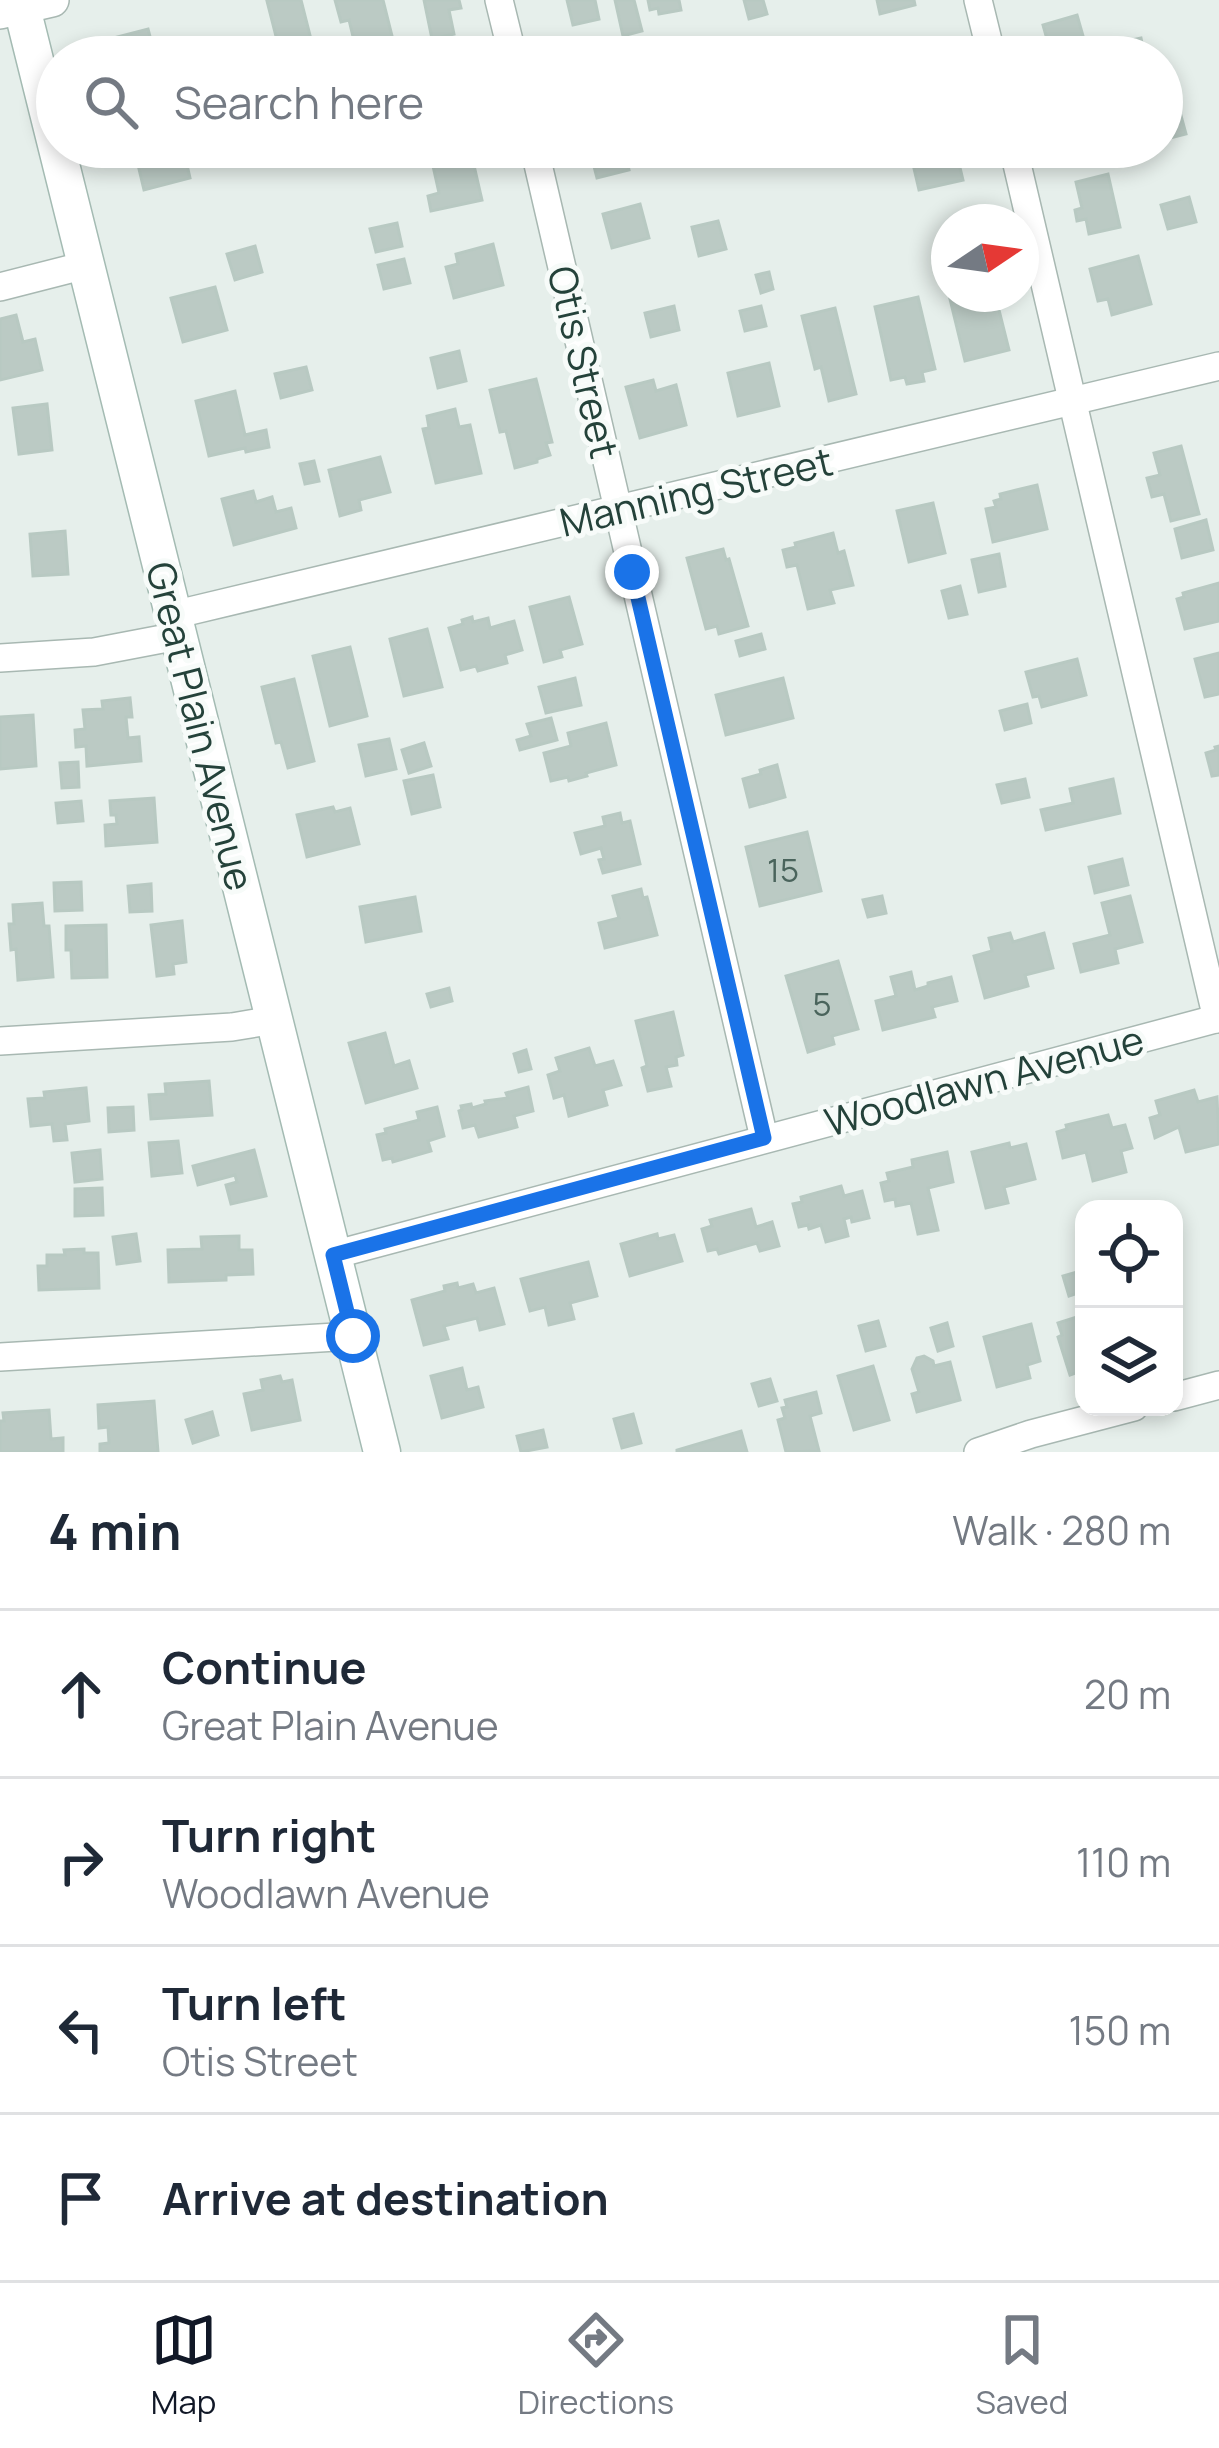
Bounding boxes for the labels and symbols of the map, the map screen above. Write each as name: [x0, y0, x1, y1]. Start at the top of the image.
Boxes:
north arrow: [931, 204, 1039, 312]
street label: Otis Street: [536, 261, 632, 463]
street label: Manning Street: [554, 433, 838, 549]
route end: [605, 545, 659, 599]
street label: Great Plain Avenue: [134, 556, 268, 896]
house number: 15: [767, 847, 799, 892]
house number: 5: [812, 981, 832, 1026]
street label: Woodlawn Avenue: [819, 1011, 1149, 1149]
route start: [326, 1309, 380, 1363]

